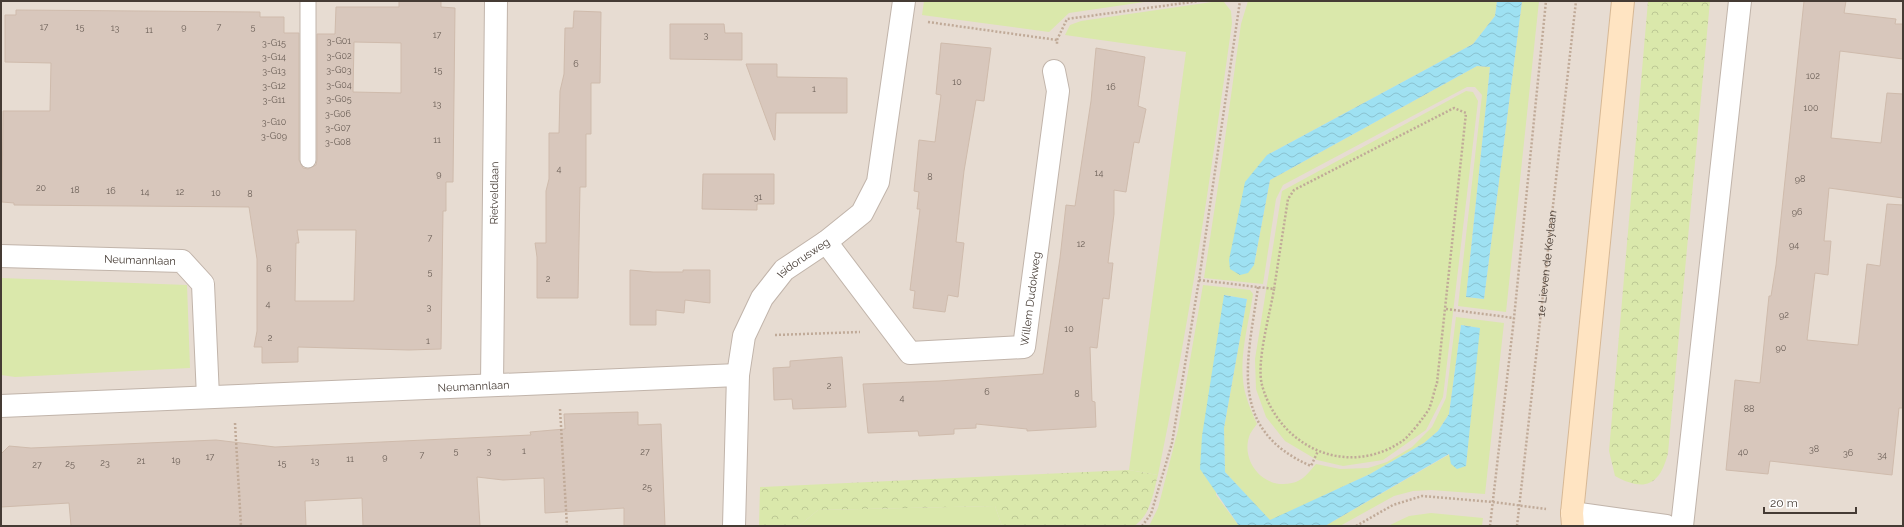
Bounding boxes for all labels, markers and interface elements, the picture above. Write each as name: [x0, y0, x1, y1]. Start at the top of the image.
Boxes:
house number: 17: [40, 22, 48, 32]
house number: 15: [76, 22, 84, 32]
house number: 9: [181, 22, 187, 32]
house number: 7: [217, 22, 222, 32]
house number: 5: [251, 22, 256, 32]
house number: 13: [111, 23, 120, 33]
house number: 11: [145, 25, 153, 35]
house number: 17: [433, 30, 441, 40]
house number: 3: [704, 30, 709, 40]
house number: 3-G01: [327, 36, 351, 46]
house number: 3-G15: [262, 38, 286, 48]
house number: 3-G02: [326, 51, 352, 61]
house number: 3-G14: [262, 52, 286, 62]
house number: 6: [573, 59, 579, 69]
house number: 3-G03: [326, 65, 352, 75]
house number: 15: [434, 65, 442, 75]
house number: 3-G13: [262, 66, 286, 76]
house number: 102: [1806, 71, 1820, 81]
house number: 10: [952, 77, 962, 87]
house number: 3-G04: [326, 80, 352, 90]
house number: 3-G12: [262, 81, 286, 91]
house number: 16: [1106, 82, 1116, 92]
house number: 1: [812, 84, 816, 94]
house number: 3-G05: [326, 94, 352, 104]
house number: 3-G11: [263, 95, 286, 105]
house number: 13: [433, 99, 442, 109]
house number: 100: [1804, 103, 1819, 113]
house number: 3-G06: [325, 109, 352, 119]
house number: 3-G10: [262, 117, 287, 127]
house number: 3-G07: [325, 123, 351, 133]
house number: 3-G09: [261, 131, 287, 141]
house number: 11: [433, 135, 441, 145]
house number: 3-G08: [325, 137, 351, 147]
street label: Rietveldlaan: [488, 161, 501, 225]
house number: 4: [557, 164, 562, 174]
house number: 14: [1095, 168, 1103, 178]
house number: 9: [436, 169, 442, 179]
house number: 8: [927, 172, 933, 182]
house number: 98: [1795, 174, 1805, 184]
house number: 20: [36, 183, 47, 193]
house number: 18: [70, 185, 80, 195]
house number: 16: [106, 186, 116, 196]
house number: 14: [141, 187, 149, 197]
house number: 12: [176, 187, 185, 197]
house number: 10: [211, 188, 221, 198]
house number: 8: [247, 189, 253, 199]
house number: 31: [754, 192, 762, 202]
house number: 96: [1792, 207, 1803, 217]
street label: 1e Lieven de Keylaan: [1535, 210, 1559, 318]
house number: 7: [428, 233, 433, 243]
street label: Isidorusweg: [774, 235, 832, 281]
house number: 12: [1077, 239, 1086, 249]
house number: 94: [1789, 240, 1799, 250]
street label: Willem Dudokweg: [1018, 251, 1044, 347]
street label: Neumannlaan: [104, 253, 176, 268]
house number: 6: [266, 264, 272, 274]
house number: 5: [428, 267, 433, 277]
house number: 2: [546, 274, 551, 284]
house number: 4: [266, 299, 271, 309]
house number: 3: [427, 302, 432, 312]
house number: 92: [1779, 310, 1789, 320]
house number: 10: [1064, 324, 1074, 334]
house number: 2: [268, 333, 273, 343]
house number: 1: [426, 336, 430, 346]
house number: 90: [1776, 343, 1787, 353]
street label: Neumannlaan: [437, 379, 510, 395]
house number: 2: [827, 381, 832, 391]
house number: 6: [984, 387, 990, 397]
house number: 8: [1074, 389, 1080, 399]
house number: 4: [900, 393, 905, 403]
house number: 88: [1744, 404, 1754, 414]
house number: 38: [1809, 444, 1819, 454]
house number: 5: [454, 446, 459, 456]
house number: 3: [487, 446, 492, 456]
house number: 1: [522, 446, 526, 456]
house number: 27: [640, 447, 650, 457]
house number: 40: [1738, 447, 1749, 457]
house number: 36: [1843, 448, 1854, 458]
house number: 7: [420, 450, 425, 460]
house number: 34: [1877, 450, 1887, 460]
house number: 17: [206, 452, 214, 462]
house number: 9: [382, 452, 388, 462]
house number: 11: [346, 454, 354, 464]
house number: 19: [171, 455, 181, 465]
house number: 21: [137, 456, 145, 466]
house number: 13: [311, 456, 320, 466]
house number: 23: [100, 458, 110, 468]
house number: 15: [278, 458, 286, 468]
house number: 25: [65, 459, 75, 469]
house number: 27: [32, 460, 42, 470]
house number: 25: [642, 482, 652, 492]
scale bar: [1764, 489, 1856, 515]
text: 20 m: [1770, 496, 1798, 510]

